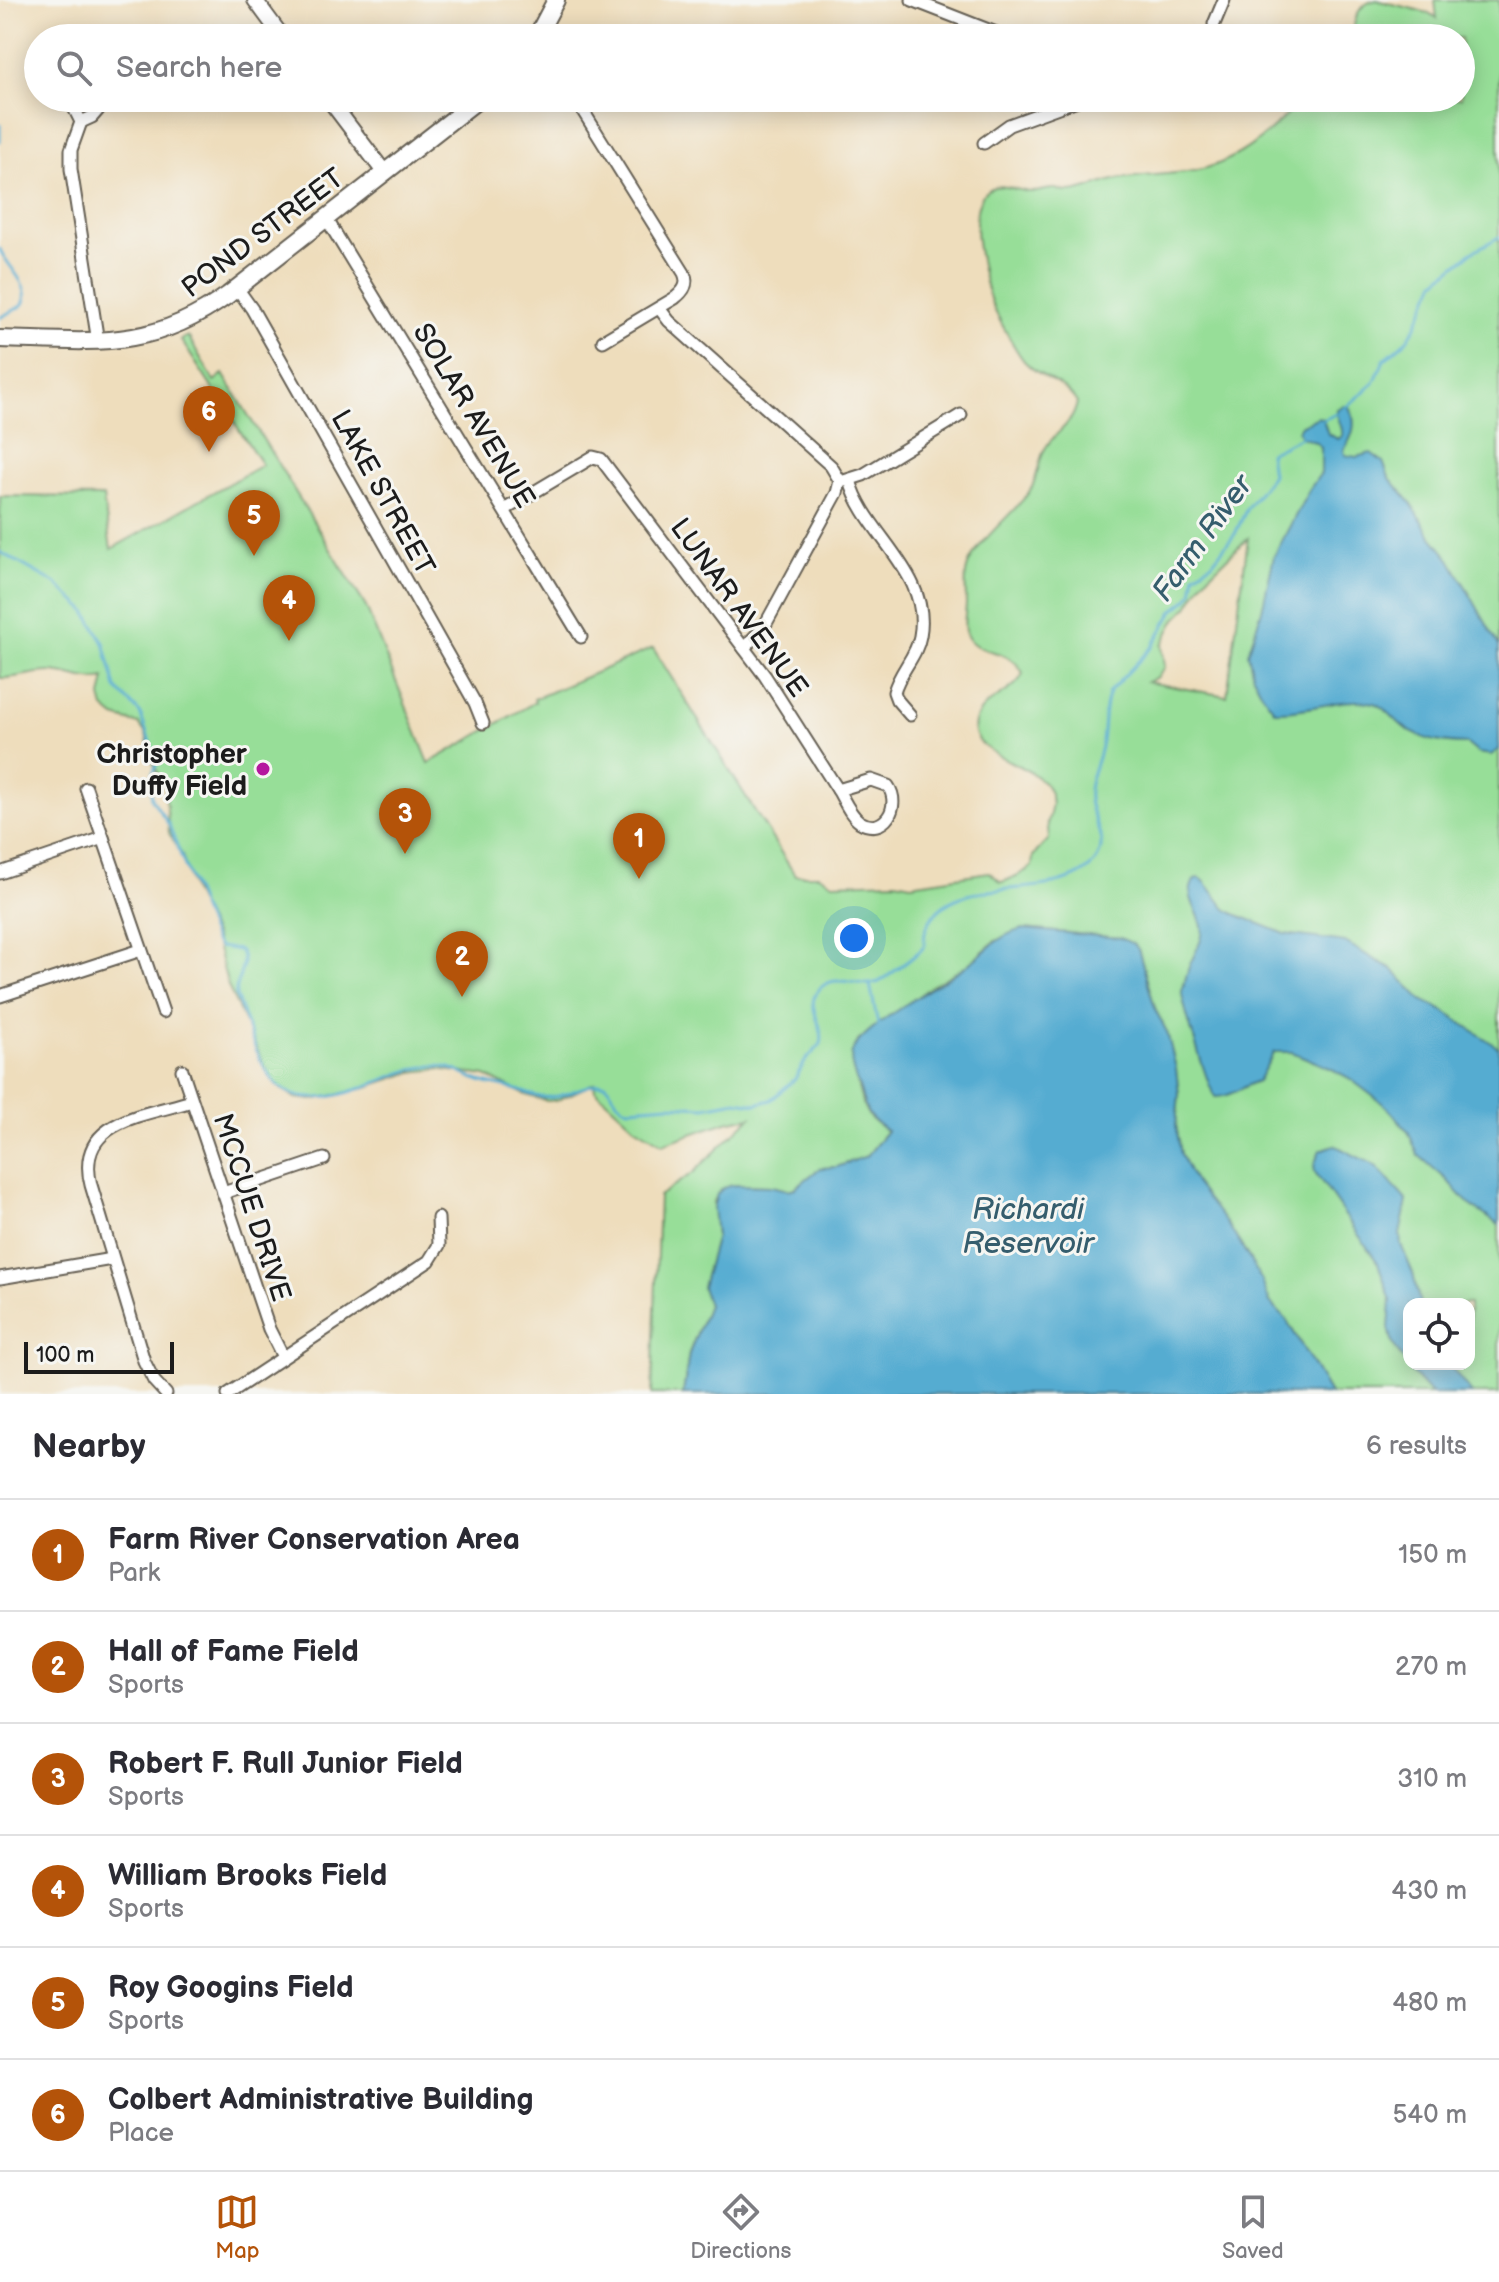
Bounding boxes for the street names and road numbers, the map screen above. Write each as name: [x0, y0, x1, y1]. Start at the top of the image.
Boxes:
street label: POND STREET: [175, 161, 351, 305]
street label: SOLAR AVENUE: [406, 318, 542, 514]
street label: LAKE STREET: [324, 404, 442, 581]
street label: LUNAR AVENUE: [663, 512, 815, 704]
street label: MCCUE DRIVE: [206, 1110, 297, 1305]

